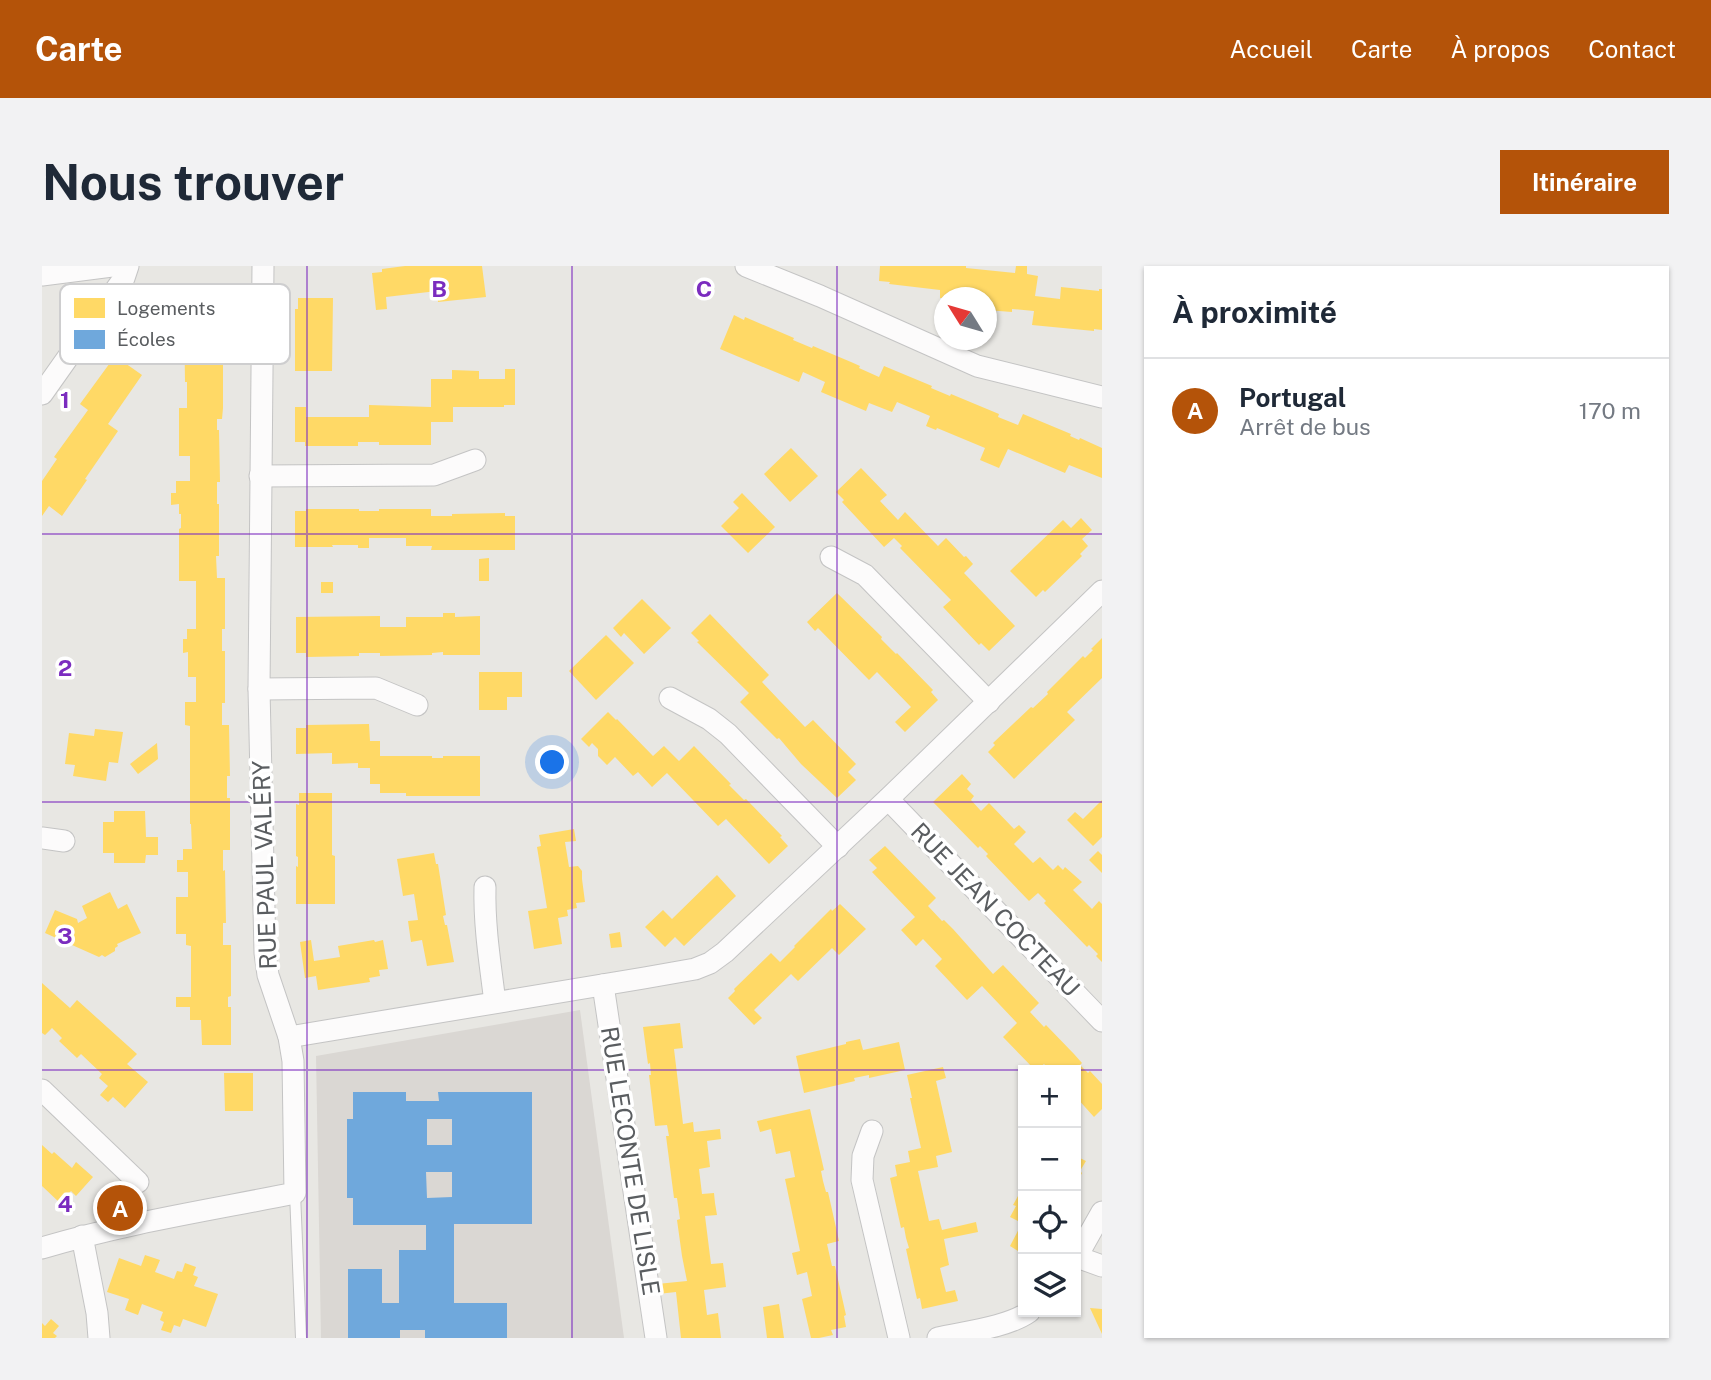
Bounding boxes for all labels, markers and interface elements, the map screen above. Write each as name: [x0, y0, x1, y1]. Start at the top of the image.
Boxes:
text: Carte: [35, 30, 123, 68]
text: Accueil: [1230, 35, 1313, 63]
text: Carte: [1351, 35, 1412, 63]
text: À propos: [1450, 35, 1550, 63]
text: Contact: [1588, 35, 1676, 63]
button: Itinéraire: [1500, 150, 1669, 214]
text: Nous trouver: [42, 153, 344, 211]
text: B: [431, 275, 447, 302]
text: C: [696, 275, 712, 302]
legend: [60, 284, 290, 364]
north arrow: [934, 287, 997, 350]
text: À proximité: [1172, 294, 1337, 330]
text: Logements: [117, 297, 215, 319]
text: Écoles: [117, 328, 175, 350]
text: Portugal: [1239, 382, 1346, 413]
text: 1: [60, 386, 70, 413]
text: A: [1187, 397, 1203, 424]
text: 170 m: [1579, 397, 1641, 424]
text: Arrêt de bus: [1239, 413, 1371, 440]
text: 2: [58, 654, 72, 681]
your location: [535, 745, 569, 779]
street label: RUE PAUL VALÉRY: [246, 760, 282, 970]
street label: RUE JEAN COCTEAU: [906, 817, 1086, 1002]
text: 3: [57, 922, 73, 949]
street label: RUE LECONTE DE LISLE: [596, 1024, 666, 1297]
map controls: [1018, 1065, 1081, 1317]
button: +: [1018, 1065, 1081, 1128]
button: −: [1018, 1128, 1081, 1191]
pin: A: [97, 1182, 143, 1234]
text: 4: [57, 1190, 73, 1217]
button: locate: [1018, 1191, 1081, 1254]
button: layers: [1018, 1254, 1081, 1317]

